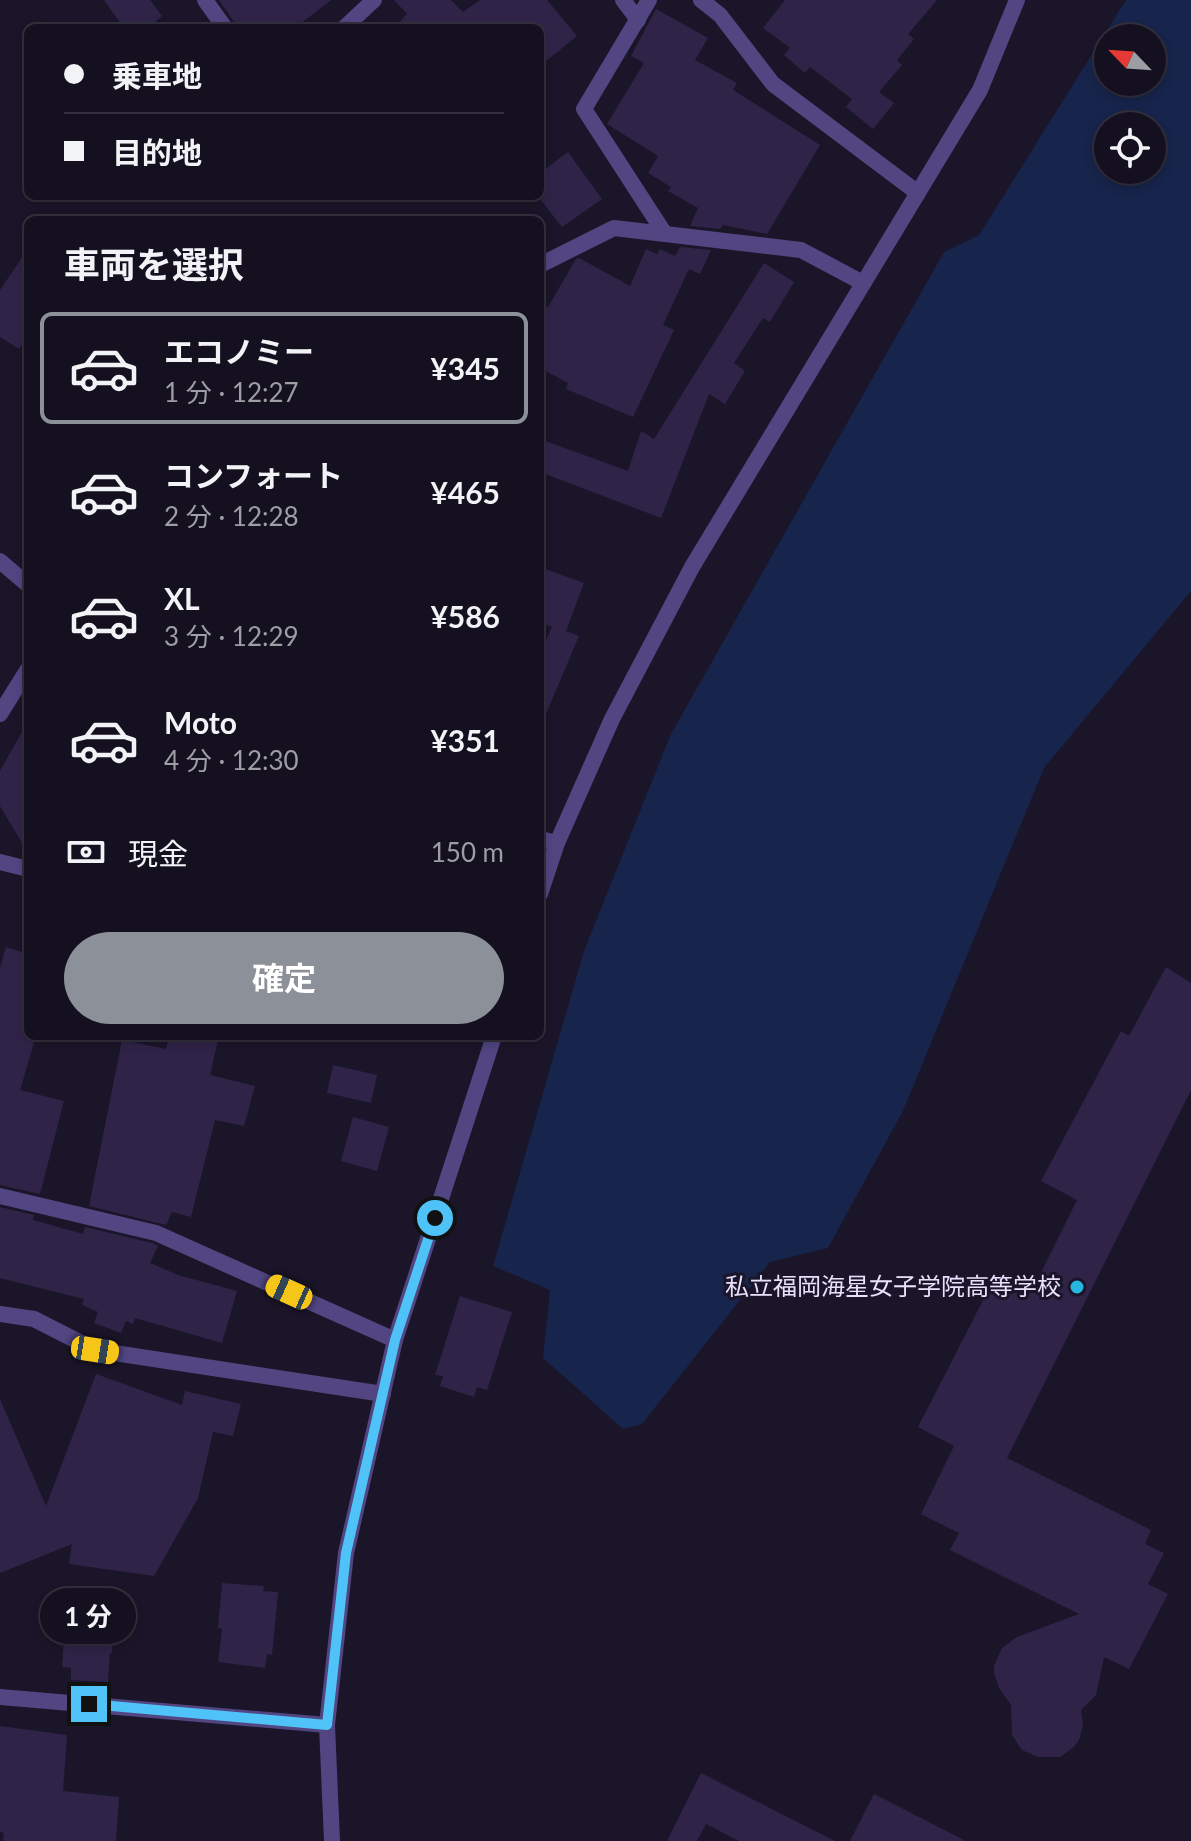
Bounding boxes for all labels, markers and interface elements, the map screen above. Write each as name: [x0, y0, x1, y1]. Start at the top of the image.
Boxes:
north arrow: [1094, 24, 1166, 96]
map controls: [1094, 24, 1166, 184]
text: 乗車地: [112, 57, 202, 93]
button: locate: [1094, 112, 1166, 184]
text: 目的地: [112, 134, 202, 170]
text: 車両を選択: [64, 242, 244, 286]
icon: car: [68, 332, 140, 404]
text: エコノミー: [164, 333, 314, 369]
text: ¥345: [430, 350, 500, 386]
text: 1 分 · 12:27: [164, 376, 299, 408]
icon: car: [68, 456, 140, 528]
text: コンフォート: [164, 457, 343, 493]
text: ¥465: [430, 474, 500, 510]
text: 2 分 · 12:28: [164, 500, 299, 532]
icon: car: [68, 580, 140, 652]
text: XL: [164, 580, 200, 616]
text: ¥586: [430, 598, 500, 634]
text: 3 分 · 12:29: [164, 620, 299, 652]
icon: car: [68, 704, 140, 776]
text: Moto: [164, 704, 237, 740]
text: ¥351: [430, 722, 500, 758]
text: 4 分 · 12:30: [164, 744, 299, 776]
icon: cash: [64, 830, 108, 874]
text: 現金: [128, 835, 188, 871]
text: 150 m: [431, 836, 504, 868]
button: 確定: [64, 932, 504, 1024]
route start: [417, 1200, 453, 1236]
car: [262, 1271, 316, 1313]
place label: 私立福岡海星女子学院高等学校: [725, 1271, 1061, 1300]
marker: 私立福岡海星女子学院高等学校: [1068, 1278, 1086, 1296]
car: [69, 1334, 121, 1366]
callout: 1 分: [41, 1588, 137, 1644]
text: 1 分: [64, 1600, 112, 1632]
route end: [71, 1686, 107, 1722]

